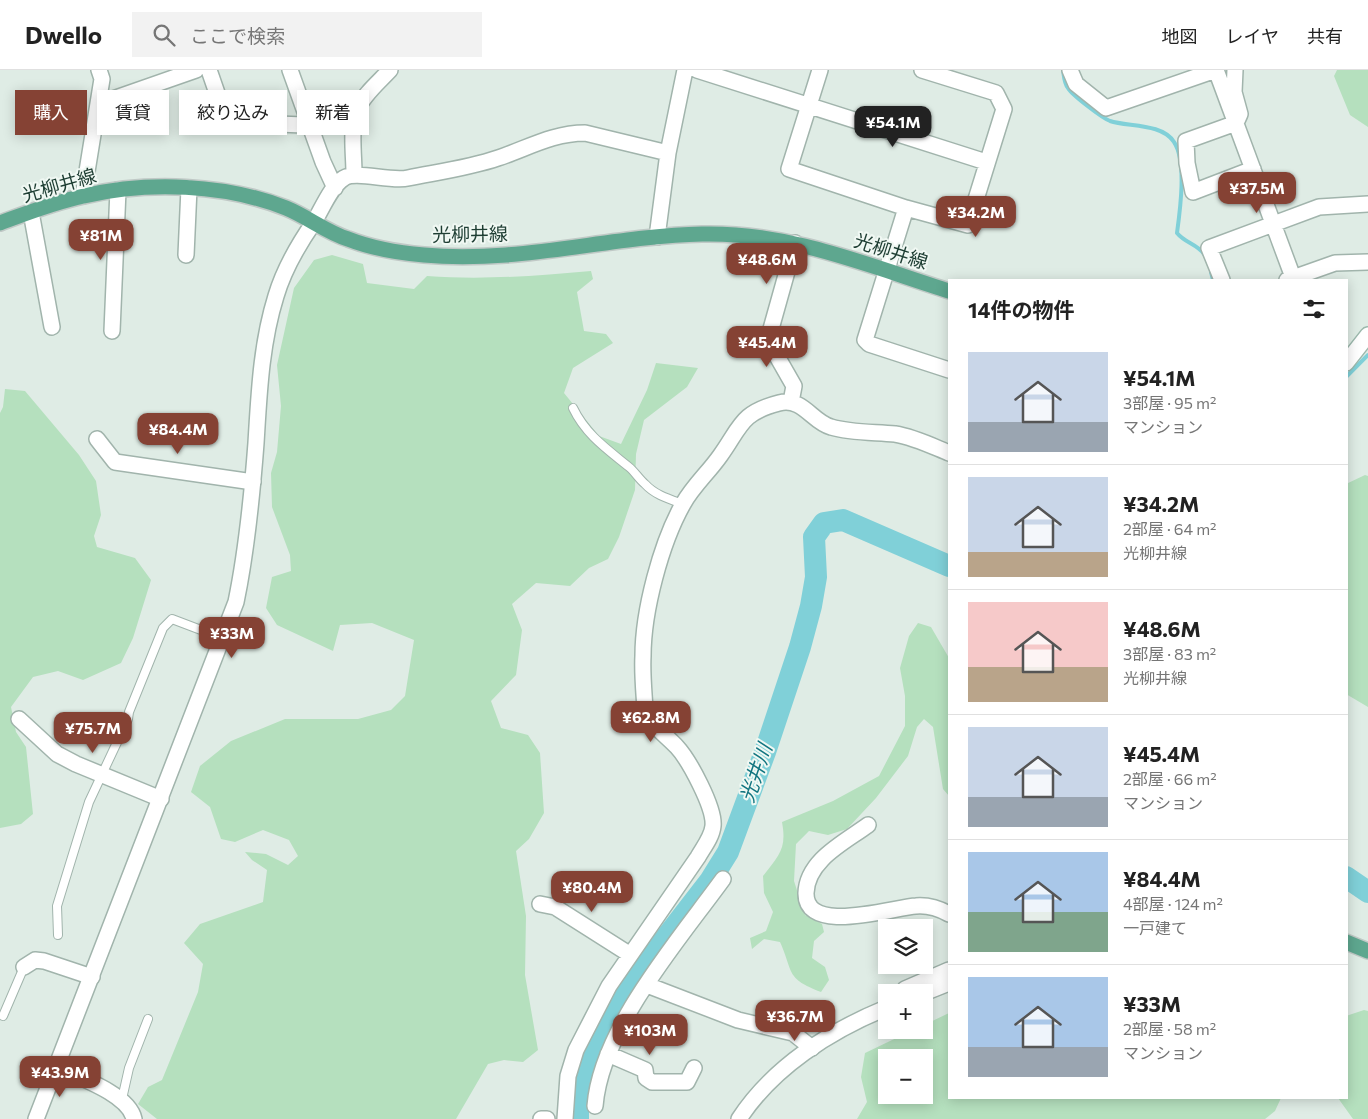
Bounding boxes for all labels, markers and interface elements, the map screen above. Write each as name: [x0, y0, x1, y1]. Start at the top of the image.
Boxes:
search box: [132, 12, 482, 57]
text: Dwello: [25, 20, 102, 49]
icon: search: [150, 21, 178, 49]
text: ここで検索: [190, 24, 285, 47]
text: 地図: [1162, 25, 1198, 47]
text: レイヤ: [1226, 25, 1279, 47]
text: 共有: [1307, 25, 1343, 47]
chip: 購入: [15, 90, 87, 135]
chip: 賃貸: [97, 90, 169, 135]
chip: 絞り込み: [179, 90, 287, 135]
chip: 新着: [297, 90, 369, 135]
pin: ¥54.1M: [852, 106, 934, 148]
text: ¥54.1M: [865, 112, 921, 131]
street label: 光柳井線: [19, 163, 99, 206]
pin: ¥37.5M: [1216, 172, 1298, 214]
text: ¥37.5M: [1229, 178, 1285, 197]
pin: ¥34.2M: [935, 196, 1017, 238]
text: ¥34.2M: [947, 202, 1005, 221]
pin: ¥81M: [71, 218, 131, 261]
street label: 光柳井線: [432, 221, 508, 246]
text: ¥81M: [80, 225, 122, 244]
street label: 光柳井線: [851, 228, 931, 273]
pin: ¥48.6M: [726, 242, 808, 285]
text: ¥48.6M: [737, 249, 797, 268]
icon: filters: [1300, 295, 1328, 323]
text: 14件の物件: [968, 297, 1074, 322]
pin: ¥45.4M: [726, 326, 808, 368]
text: ¥45.4M: [738, 332, 796, 351]
text: ¥54.1M: [1123, 365, 1195, 390]
icon: home: [1008, 372, 1068, 432]
text: 3部屋 · 95 m²: [1123, 393, 1216, 412]
pin: ¥84.4M: [137, 412, 219, 455]
text: マンション: [1123, 417, 1203, 436]
text: ¥84.4M: [148, 419, 208, 438]
text: ¥34.2M: [1123, 491, 1199, 516]
icon: home: [1008, 497, 1068, 557]
text: 2部屋 · 64 m²: [1123, 519, 1217, 538]
text: 光柳井線: [1123, 543, 1187, 562]
pin: ¥33M: [202, 616, 262, 659]
text: ¥48.6M: [1123, 616, 1201, 641]
icon: home: [1008, 622, 1068, 682]
text: ¥33M: [210, 623, 254, 642]
text: 3部屋 · 83 m²: [1123, 644, 1216, 663]
text: 光柳井線: [1123, 668, 1187, 687]
pin: ¥62.8M: [610, 700, 692, 743]
text: ¥62.8M: [622, 707, 680, 726]
pin: ¥75.7M: [52, 712, 134, 754]
text: ¥75.7M: [65, 718, 121, 737]
water label: 光井川: [734, 739, 777, 805]
text: ¥45.4M: [1123, 741, 1200, 766]
icon: home: [1008, 747, 1068, 807]
text: 2部屋 · 66 m²: [1123, 769, 1217, 788]
text: マンション: [1123, 793, 1203, 812]
text: ¥84.4M: [1123, 866, 1201, 891]
pin: ¥80.4M: [551, 870, 633, 913]
icon: home: [1008, 872, 1068, 932]
text: ¥80.4M: [562, 877, 622, 896]
text: 4部屋 · 124 m²: [1123, 894, 1223, 913]
text: 一戸建て: [1123, 918, 1187, 937]
map controls: [878, 919, 933, 1104]
button: layers: [878, 919, 933, 974]
button: +: [878, 984, 933, 1039]
text: ¥33M: [1123, 991, 1181, 1016]
icon: home: [1008, 997, 1068, 1057]
pin: ¥36.7M: [754, 1000, 836, 1042]
text: ¥36.7M: [766, 1006, 824, 1025]
pin: ¥103M: [615, 1014, 685, 1056]
text: 2部屋 · 58 m²: [1123, 1019, 1216, 1038]
text: ¥103M: [624, 1020, 676, 1039]
text: マンション: [1123, 1043, 1203, 1062]
button: −: [878, 1049, 933, 1104]
pin: ¥43.9M: [19, 1056, 101, 1098]
text: ¥43.9M: [31, 1062, 89, 1081]

